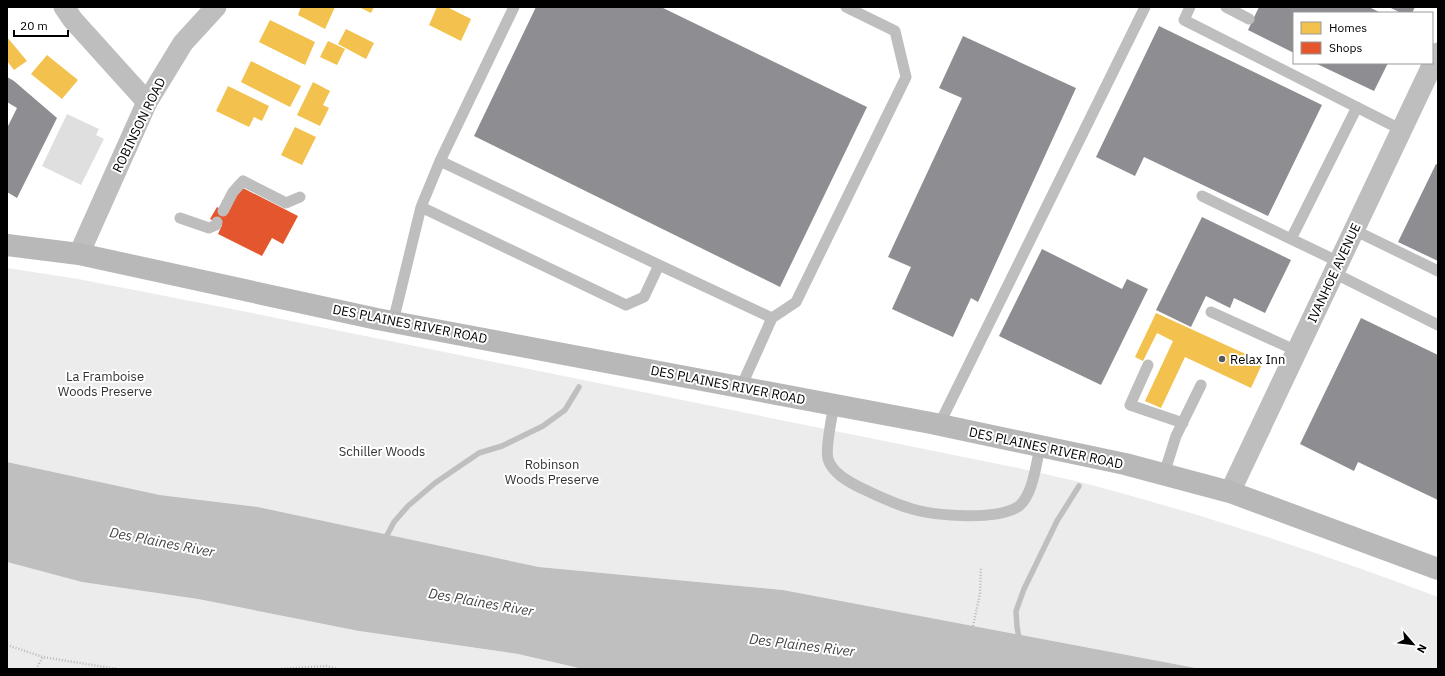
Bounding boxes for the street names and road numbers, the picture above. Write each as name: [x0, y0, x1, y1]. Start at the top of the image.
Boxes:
street label: ROBINSON ROAD: [109, 75, 169, 175]
street label: IVANHOE AVENUE: [1303, 220, 1365, 326]
street label: DES PLAINES RIVER ROAD: [331, 301, 489, 347]
street label: DES PLAINES RIVER ROAD: [649, 362, 807, 408]
street label: DES PLAINES RIVER ROAD: [967, 423, 1125, 473]

